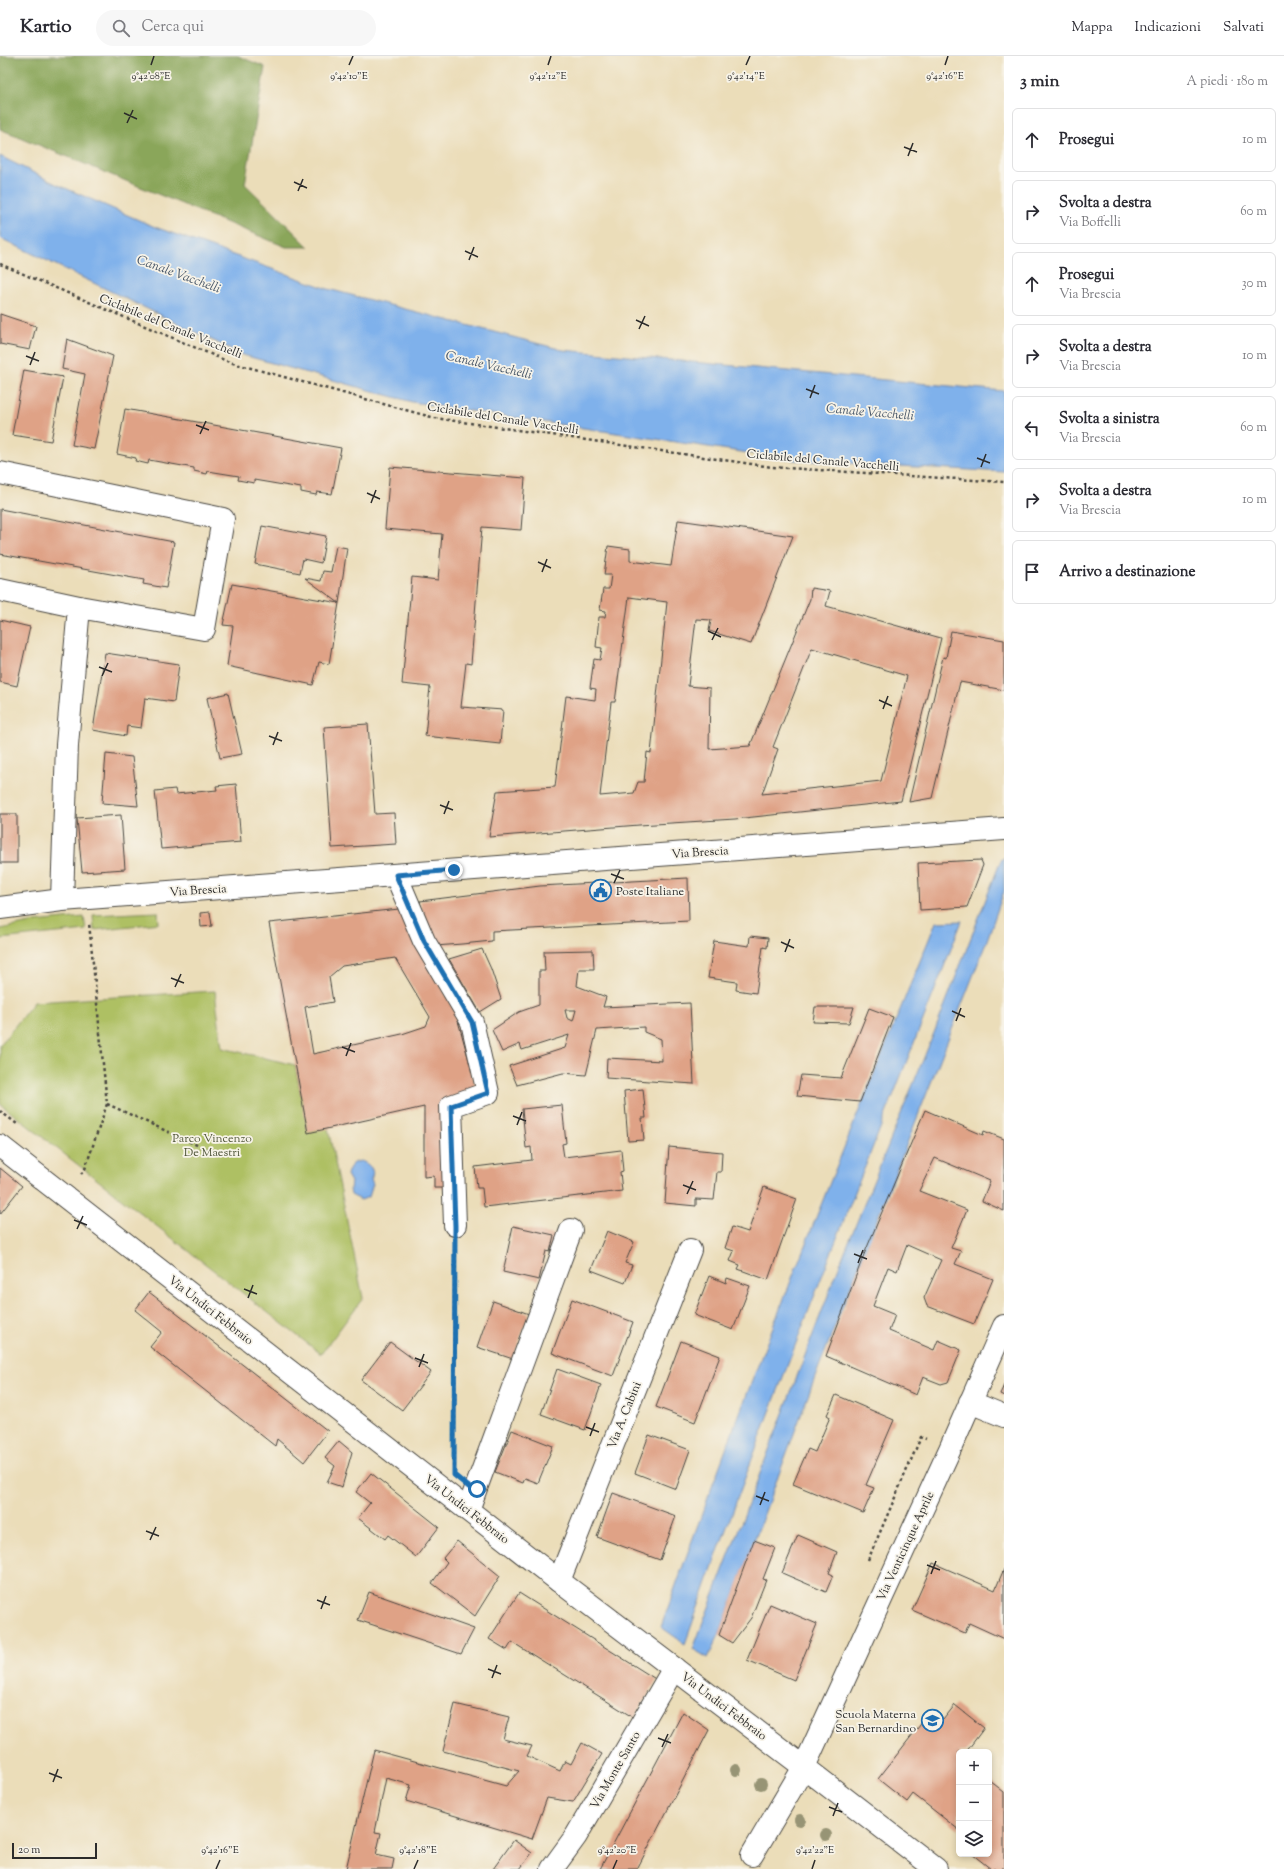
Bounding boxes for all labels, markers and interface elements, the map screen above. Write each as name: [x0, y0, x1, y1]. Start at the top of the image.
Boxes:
search box: [96, 10, 376, 46]
text: Kartio: [20, 14, 72, 41]
icon: search: [110, 17, 132, 39]
text: Cerca qui: [142, 17, 204, 38]
text: Mappa: [1072, 18, 1113, 38]
text: Indicazioni: [1135, 18, 1201, 38]
text: Salvati: [1223, 18, 1264, 38]
text: 9°42'08"E: [132, 69, 170, 84]
text: 9°42'10"E: [330, 69, 368, 84]
text: 9°42'12"E: [530, 69, 566, 84]
text: 9°42'14"E: [727, 69, 765, 84]
text: 9°42'16"E: [926, 69, 964, 84]
text: 3 min: [1020, 70, 1059, 94]
text: A piedi · 180 m: [1187, 73, 1268, 91]
icon: ahead: [1021, 129, 1043, 151]
text: Prosegui: [1059, 130, 1114, 151]
text: 10 m: [1242, 131, 1267, 149]
text: Svolta a destra: [1059, 193, 1152, 214]
icon: right: [1021, 201, 1043, 223]
text: 60 m: [1240, 203, 1267, 221]
text: Via Boffelli: [1059, 214, 1121, 232]
water label: Canale Vacchelli: [134, 251, 223, 298]
text: Prosegui: [1059, 265, 1114, 286]
icon: ahead: [1021, 273, 1043, 295]
text: 30 m: [1241, 275, 1267, 293]
text: Via Brescia: [1059, 286, 1121, 304]
street label: Ciclabile del Canale Vacchelli: [96, 290, 246, 364]
text: Svolta a destra: [1059, 337, 1152, 358]
icon: right: [1021, 345, 1043, 367]
water label: Canale Vacchelli: [444, 347, 533, 385]
text: 10 m: [1242, 347, 1267, 365]
text: Via Brescia: [1059, 358, 1121, 376]
street label: Ciclabile del Canale Vacchelli: [426, 398, 580, 440]
water label: Canale Vacchelli: [825, 400, 914, 426]
text: Svolta a sinistra: [1059, 409, 1160, 430]
icon: left: [1021, 417, 1043, 439]
text: 60 m: [1240, 419, 1267, 437]
text: Via Brescia: [1059, 430, 1121, 448]
street label: Ciclabile del Canale Vacchelli: [746, 445, 901, 477]
text: Svolta a destra: [1059, 481, 1152, 502]
icon: right: [1021, 489, 1043, 511]
text: 10 m: [1242, 491, 1267, 509]
text: Via Brescia: [1059, 502, 1121, 520]
icon: arrive: [1021, 561, 1043, 583]
text: Arrivo a destinazione: [1059, 562, 1195, 583]
street label: Via Brescia: [671, 842, 730, 864]
route end: [445, 861, 463, 879]
public building icon: Poste Italiane: [587, 878, 613, 904]
street label: Via Brescia: [169, 880, 228, 902]
place label: Poste Italiane: [616, 883, 685, 901]
park label: Parco Vincenzo De Maestri: [172, 1130, 252, 1162]
street label: Via Undici Febbraio: [164, 1272, 257, 1350]
street label: Via A. Cabini: [603, 1378, 647, 1452]
street label: Via Undici Febbraio: [420, 1471, 513, 1549]
route start: [468, 1480, 486, 1498]
street label: Via Venticinque Aprile: [873, 1488, 939, 1604]
street label: Via Undici Febbraio: [677, 1668, 771, 1745]
place label: Scuola Materna San Bernardino: [835, 1706, 916, 1738]
school or university icon: Scuola Materna San Bernardino: [919, 1708, 945, 1734]
street label: Via Monte Santo: [586, 1728, 646, 1813]
map controls: [956, 1749, 992, 1857]
button: +: [956, 1749, 992, 1785]
button: −: [956, 1785, 992, 1821]
button: layers: [956, 1821, 992, 1857]
scale bar: [12, 1841, 97, 1860]
text: 20 m: [18, 1842, 40, 1858]
text: 9°42'16"E: [201, 1843, 239, 1858]
text: 9°42'18"E: [399, 1843, 437, 1858]
text: 9°42'20"E: [598, 1843, 636, 1858]
text: 9°42'22"E: [796, 1843, 834, 1858]

